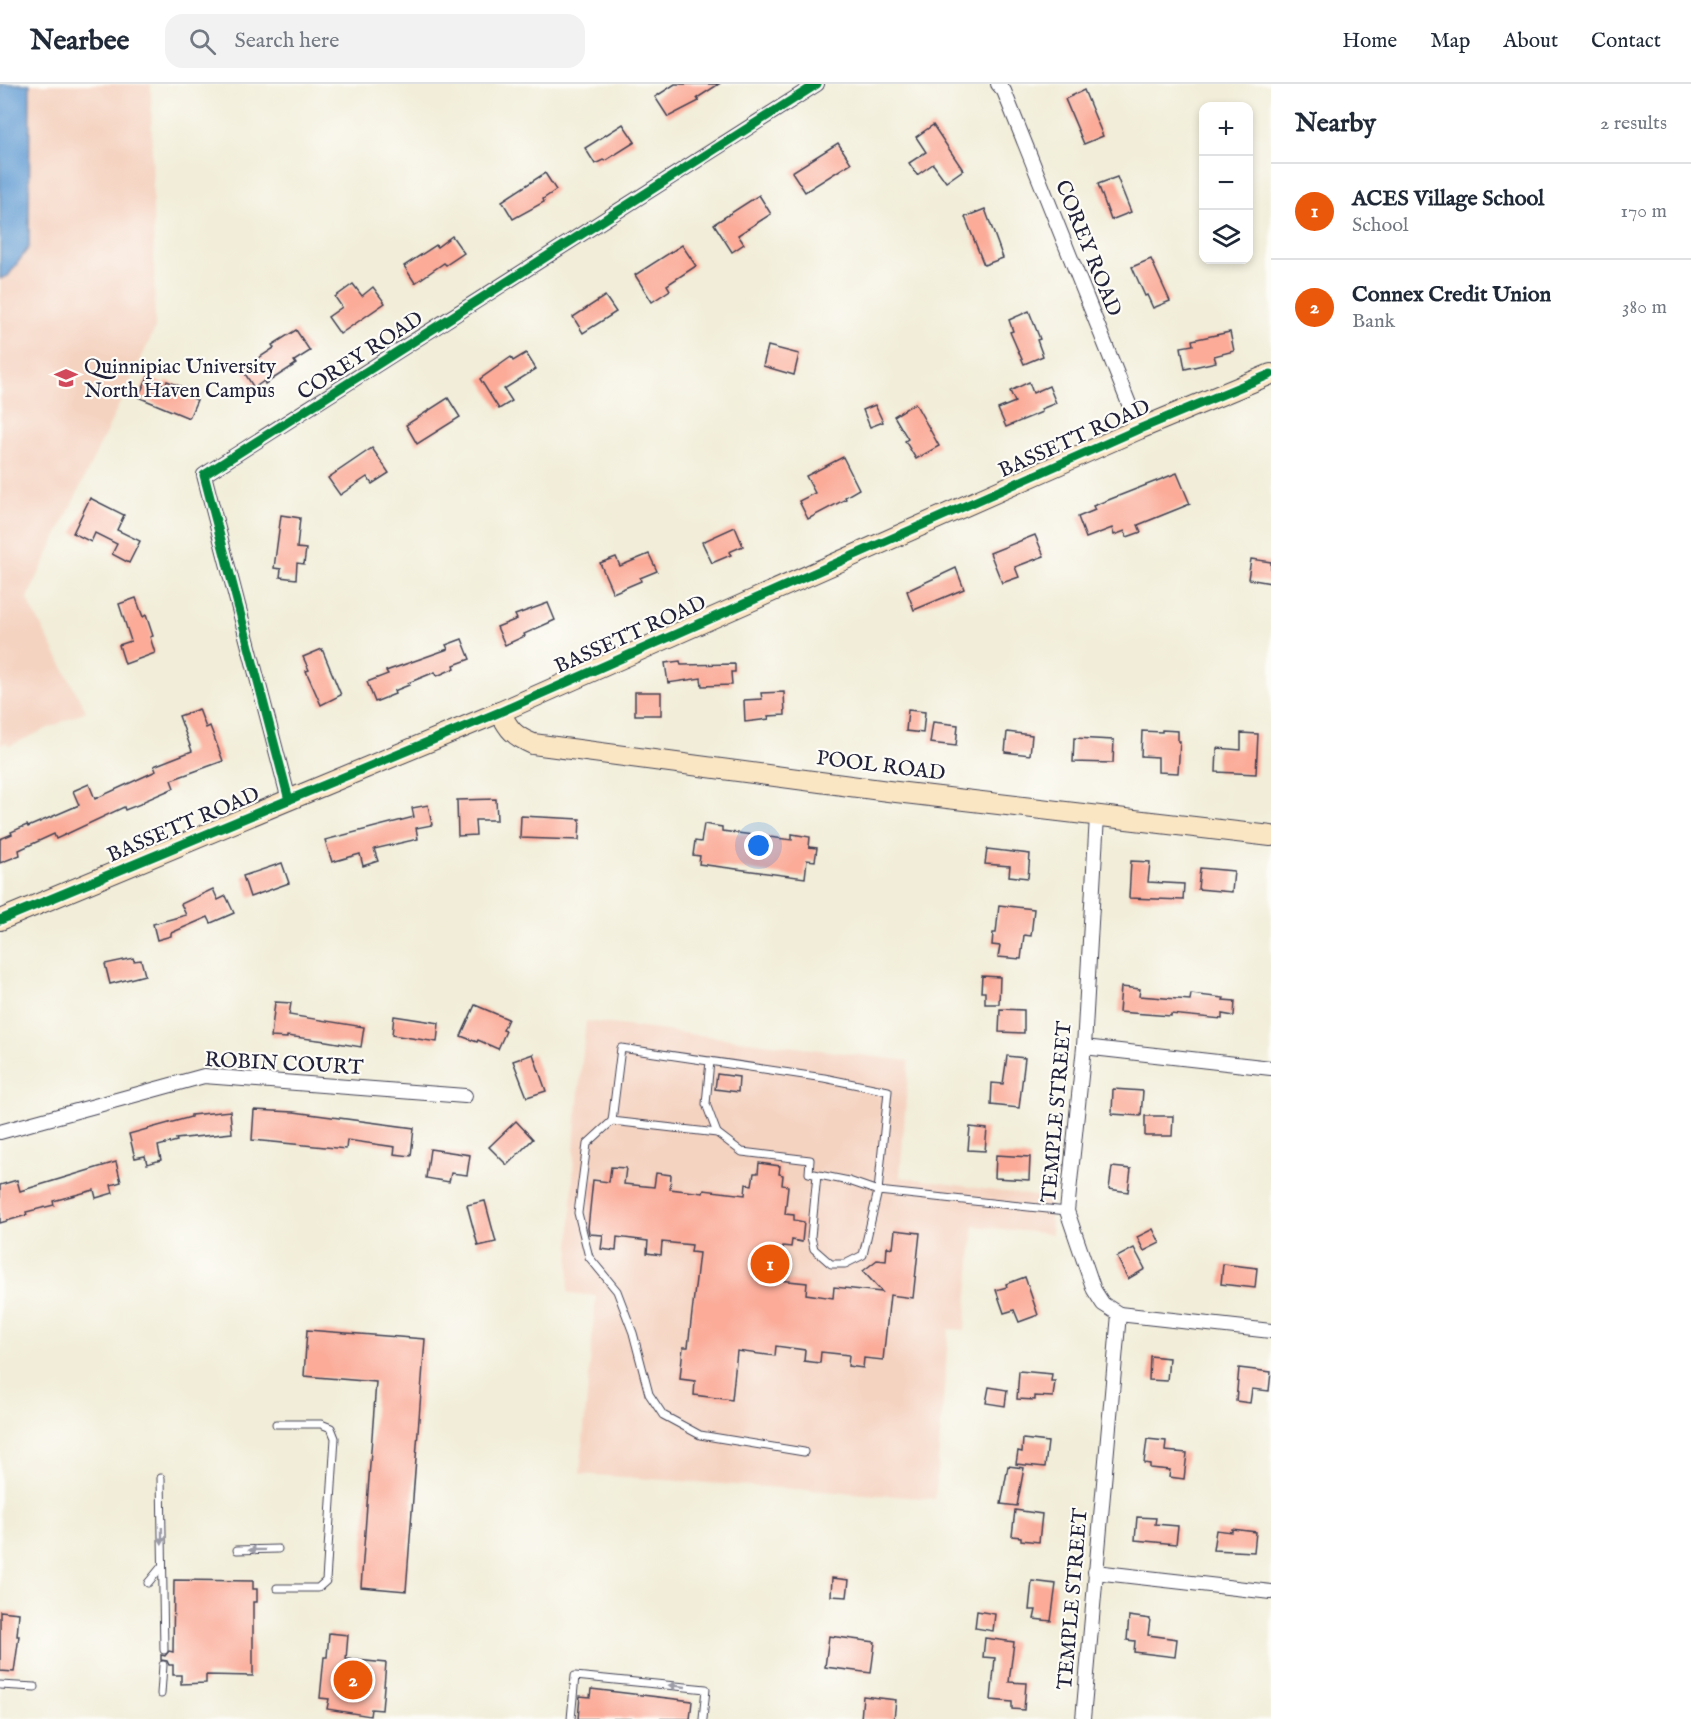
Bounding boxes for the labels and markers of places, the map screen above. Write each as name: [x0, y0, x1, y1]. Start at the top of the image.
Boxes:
place label: Quinnipiac University North Haven Campus: [84, 354, 277, 405]
school or university icon: Quinnipiac University North Haven Campus: [53, 365, 79, 391]
pin: 1: [750, 1242, 790, 1286]
pin: 2: [334, 1658, 372, 1702]

